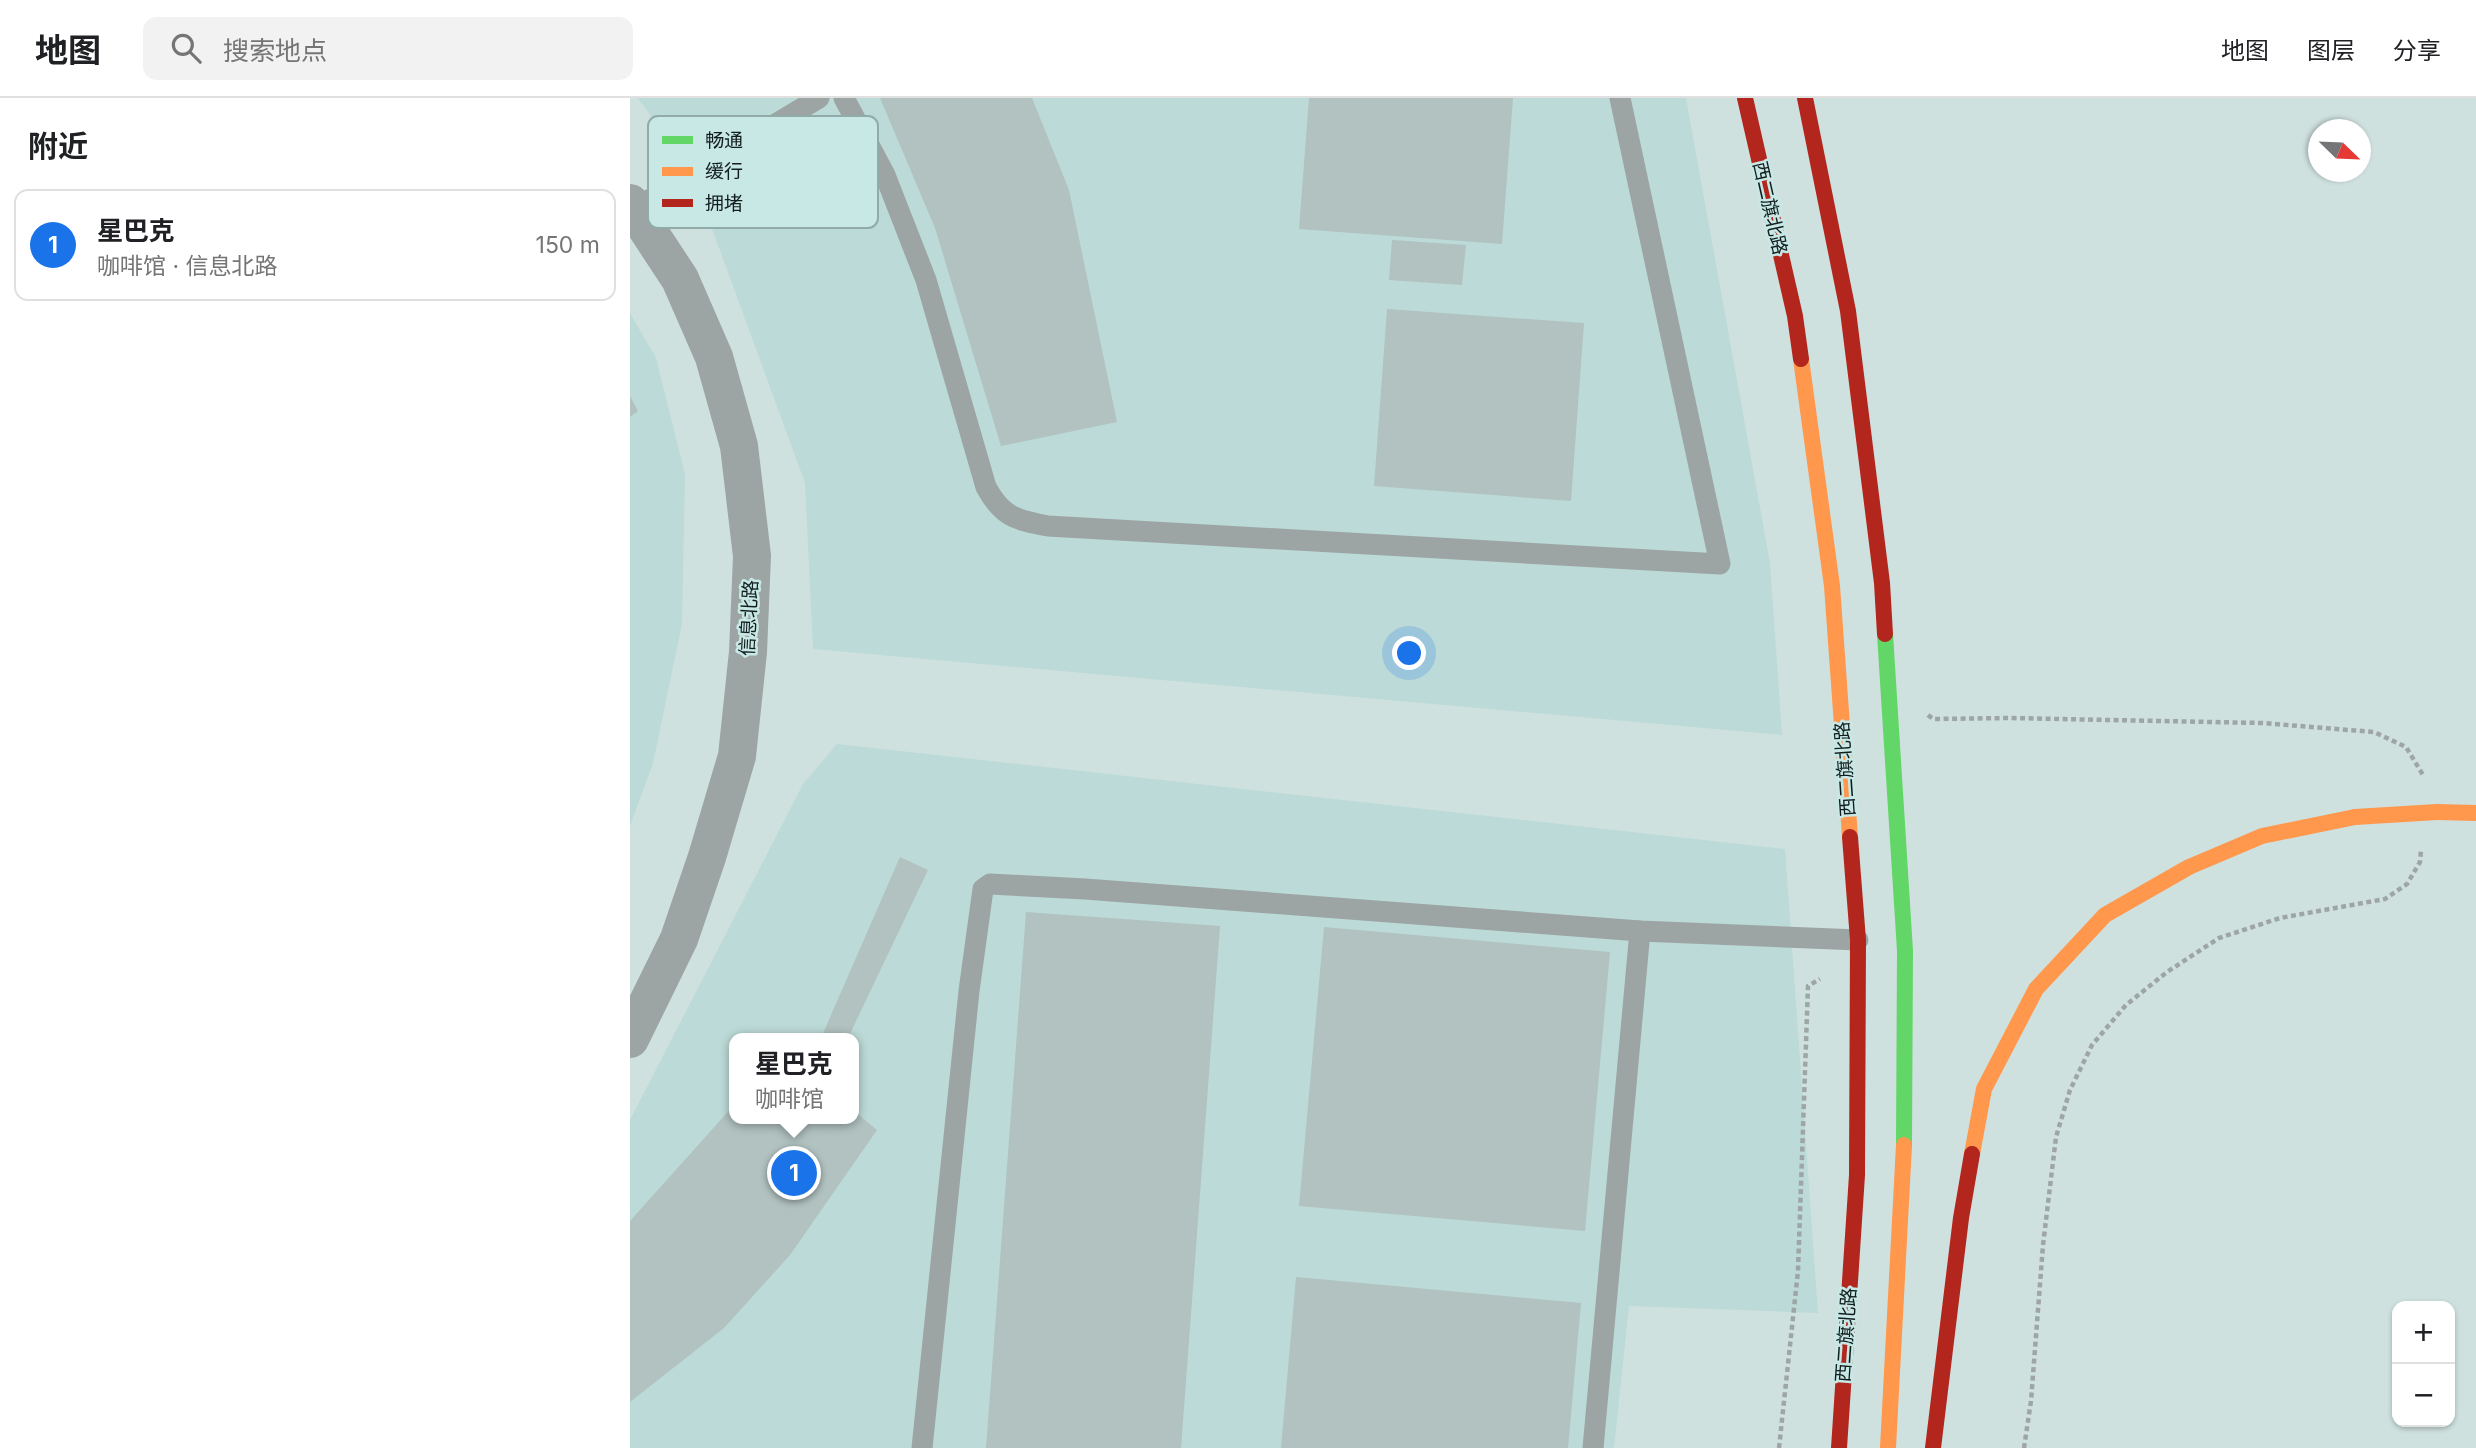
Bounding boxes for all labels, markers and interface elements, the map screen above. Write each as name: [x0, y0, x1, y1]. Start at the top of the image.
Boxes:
search box: [143, 17, 633, 80]
icon: search: [167, 29, 205, 67]
text: 地图: [35, 30, 101, 70]
text: 搜索地点: [223, 35, 327, 66]
text: 地图: [2221, 36, 2269, 65]
text: 图层: [2307, 36, 2355, 65]
text: 分享: [2393, 36, 2441, 65]
legend: [648, 116, 878, 228]
north arrow: [2308, 119, 2371, 182]
text: 附近: [28, 128, 88, 164]
text: 畅通: [705, 129, 743, 152]
street label: 西二旗北路: [1748, 159, 1792, 257]
text: 缓行: [705, 160, 743, 183]
text: 拥堵: [705, 192, 743, 215]
text: 星巴克: [97, 215, 175, 246]
text: 1: [48, 231, 58, 259]
text: 150 m: [536, 231, 600, 259]
text: 咖啡馆 · 信息北路: [97, 252, 278, 280]
street label: 信息北路: [736, 579, 762, 657]
your location: [1392, 636, 1426, 670]
street label: 西二旗北路: [1830, 721, 1860, 817]
popup: [729, 1033, 859, 1124]
text: 星巴克: [755, 1048, 833, 1079]
text: 咖啡馆: [755, 1085, 824, 1113]
pin: 1: [771, 1147, 817, 1199]
street label: 西二旗北路: [1831, 1287, 1861, 1383]
map controls: [2392, 1301, 2455, 1427]
button: +: [2392, 1301, 2455, 1364]
button: −: [2392, 1364, 2455, 1427]

